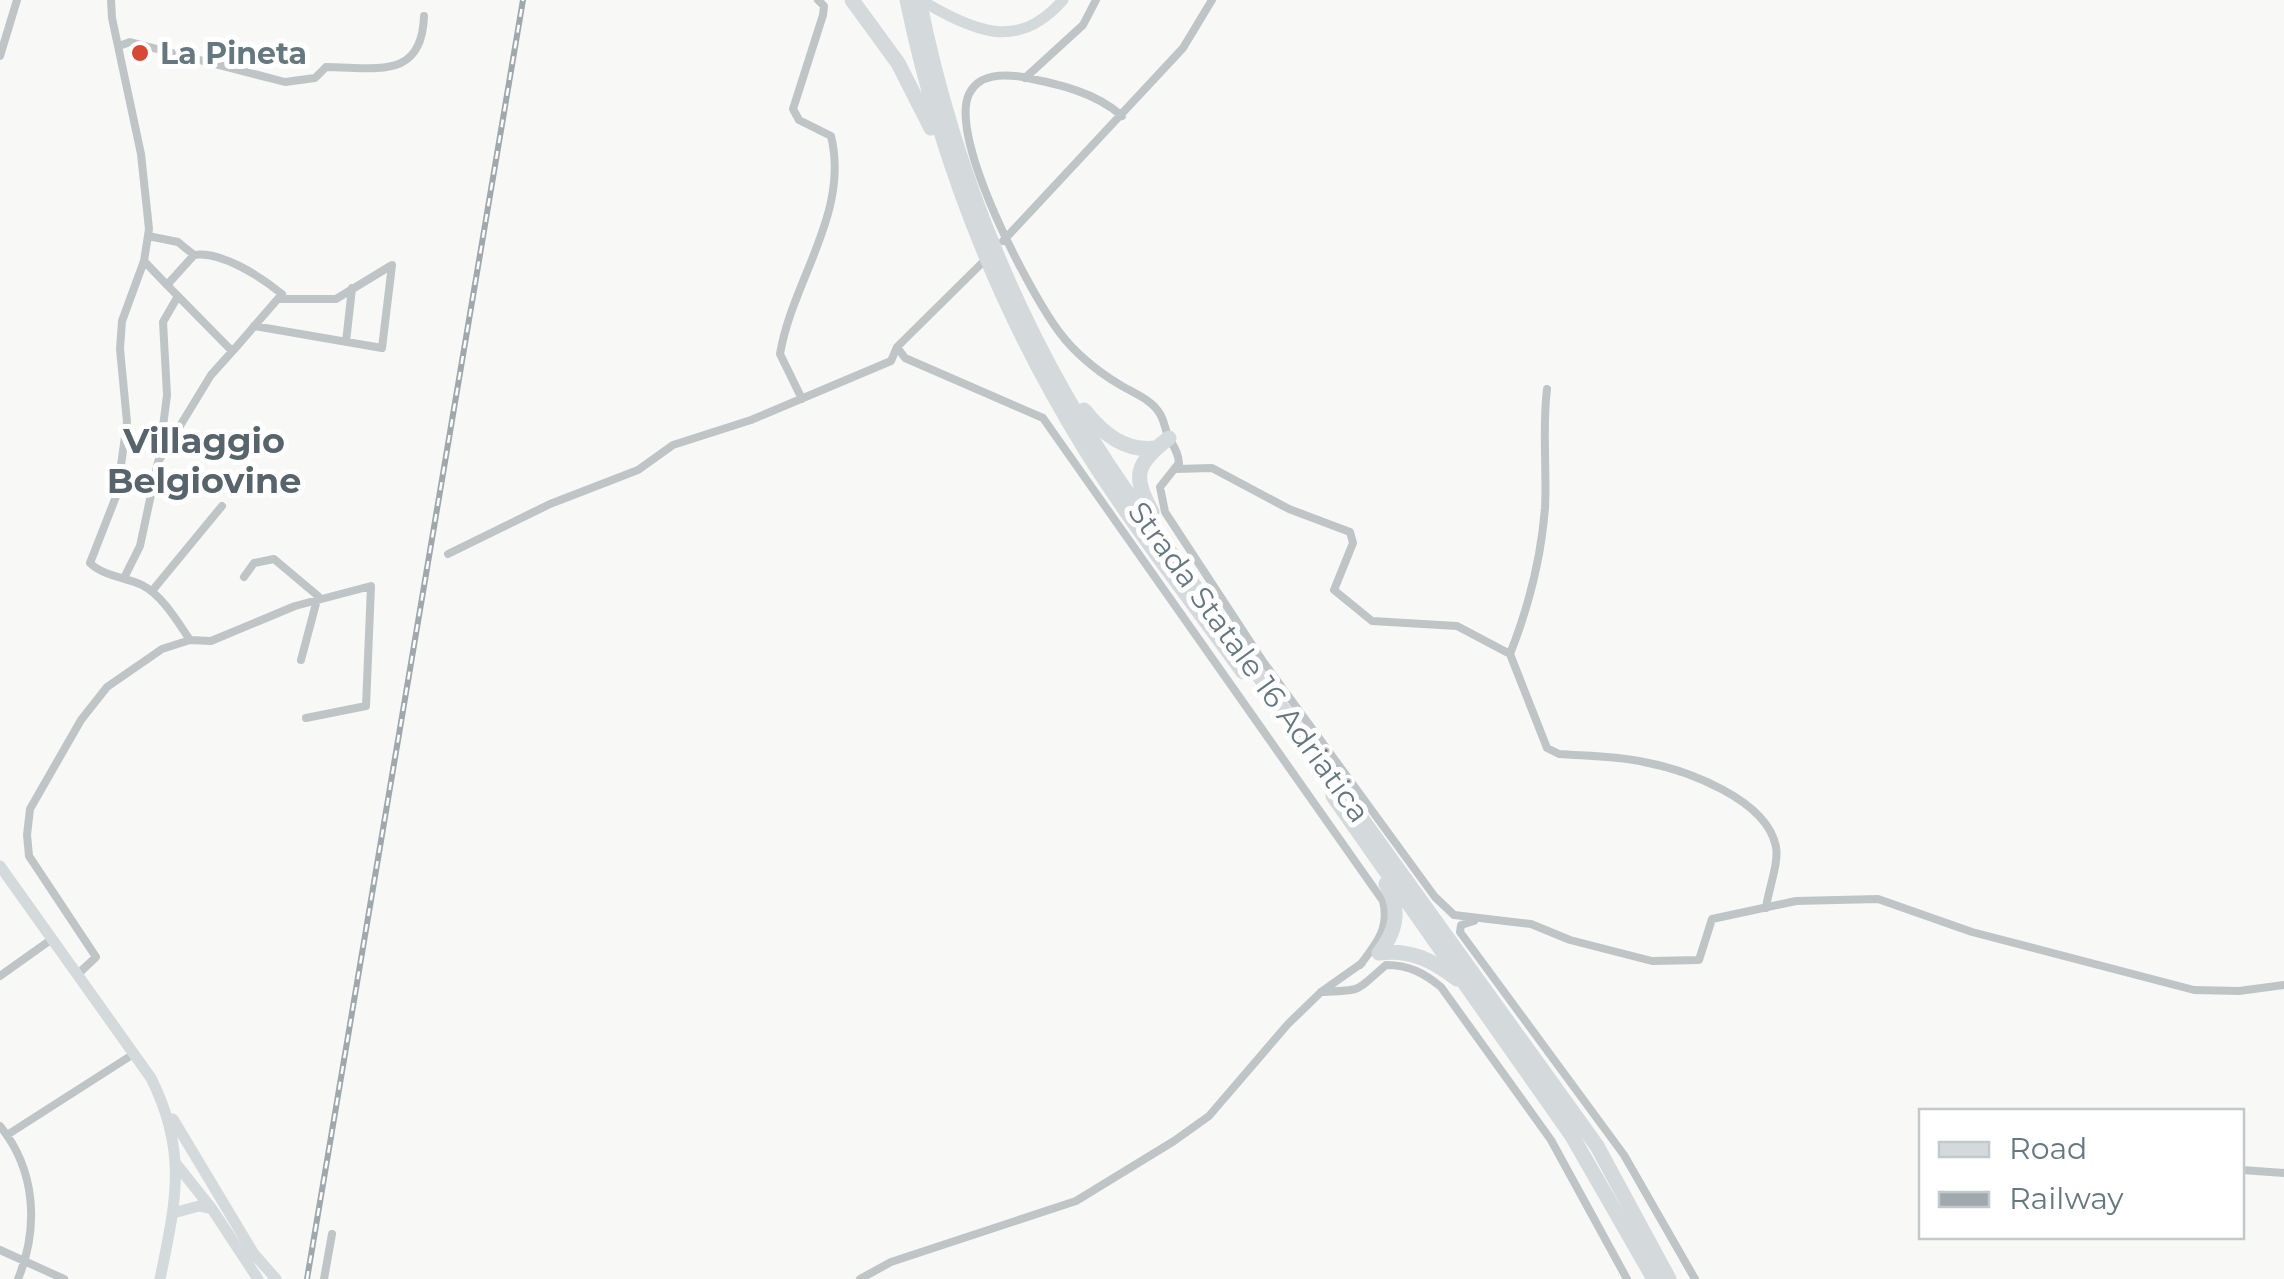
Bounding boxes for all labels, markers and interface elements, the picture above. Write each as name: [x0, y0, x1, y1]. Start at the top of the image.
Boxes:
place label: La Pineta: [160, 35, 307, 72]
marker: La Pineta: [129, 42, 151, 64]
district label: Villaggio Belgiovine: [107, 419, 301, 502]
street label: Strada Statale 16 Adriatica: [1120, 495, 1378, 829]
legend: [1919, 1109, 2244, 1239]
text: Road: [2009, 1130, 2087, 1167]
text: Railway: [2009, 1180, 2124, 1217]

